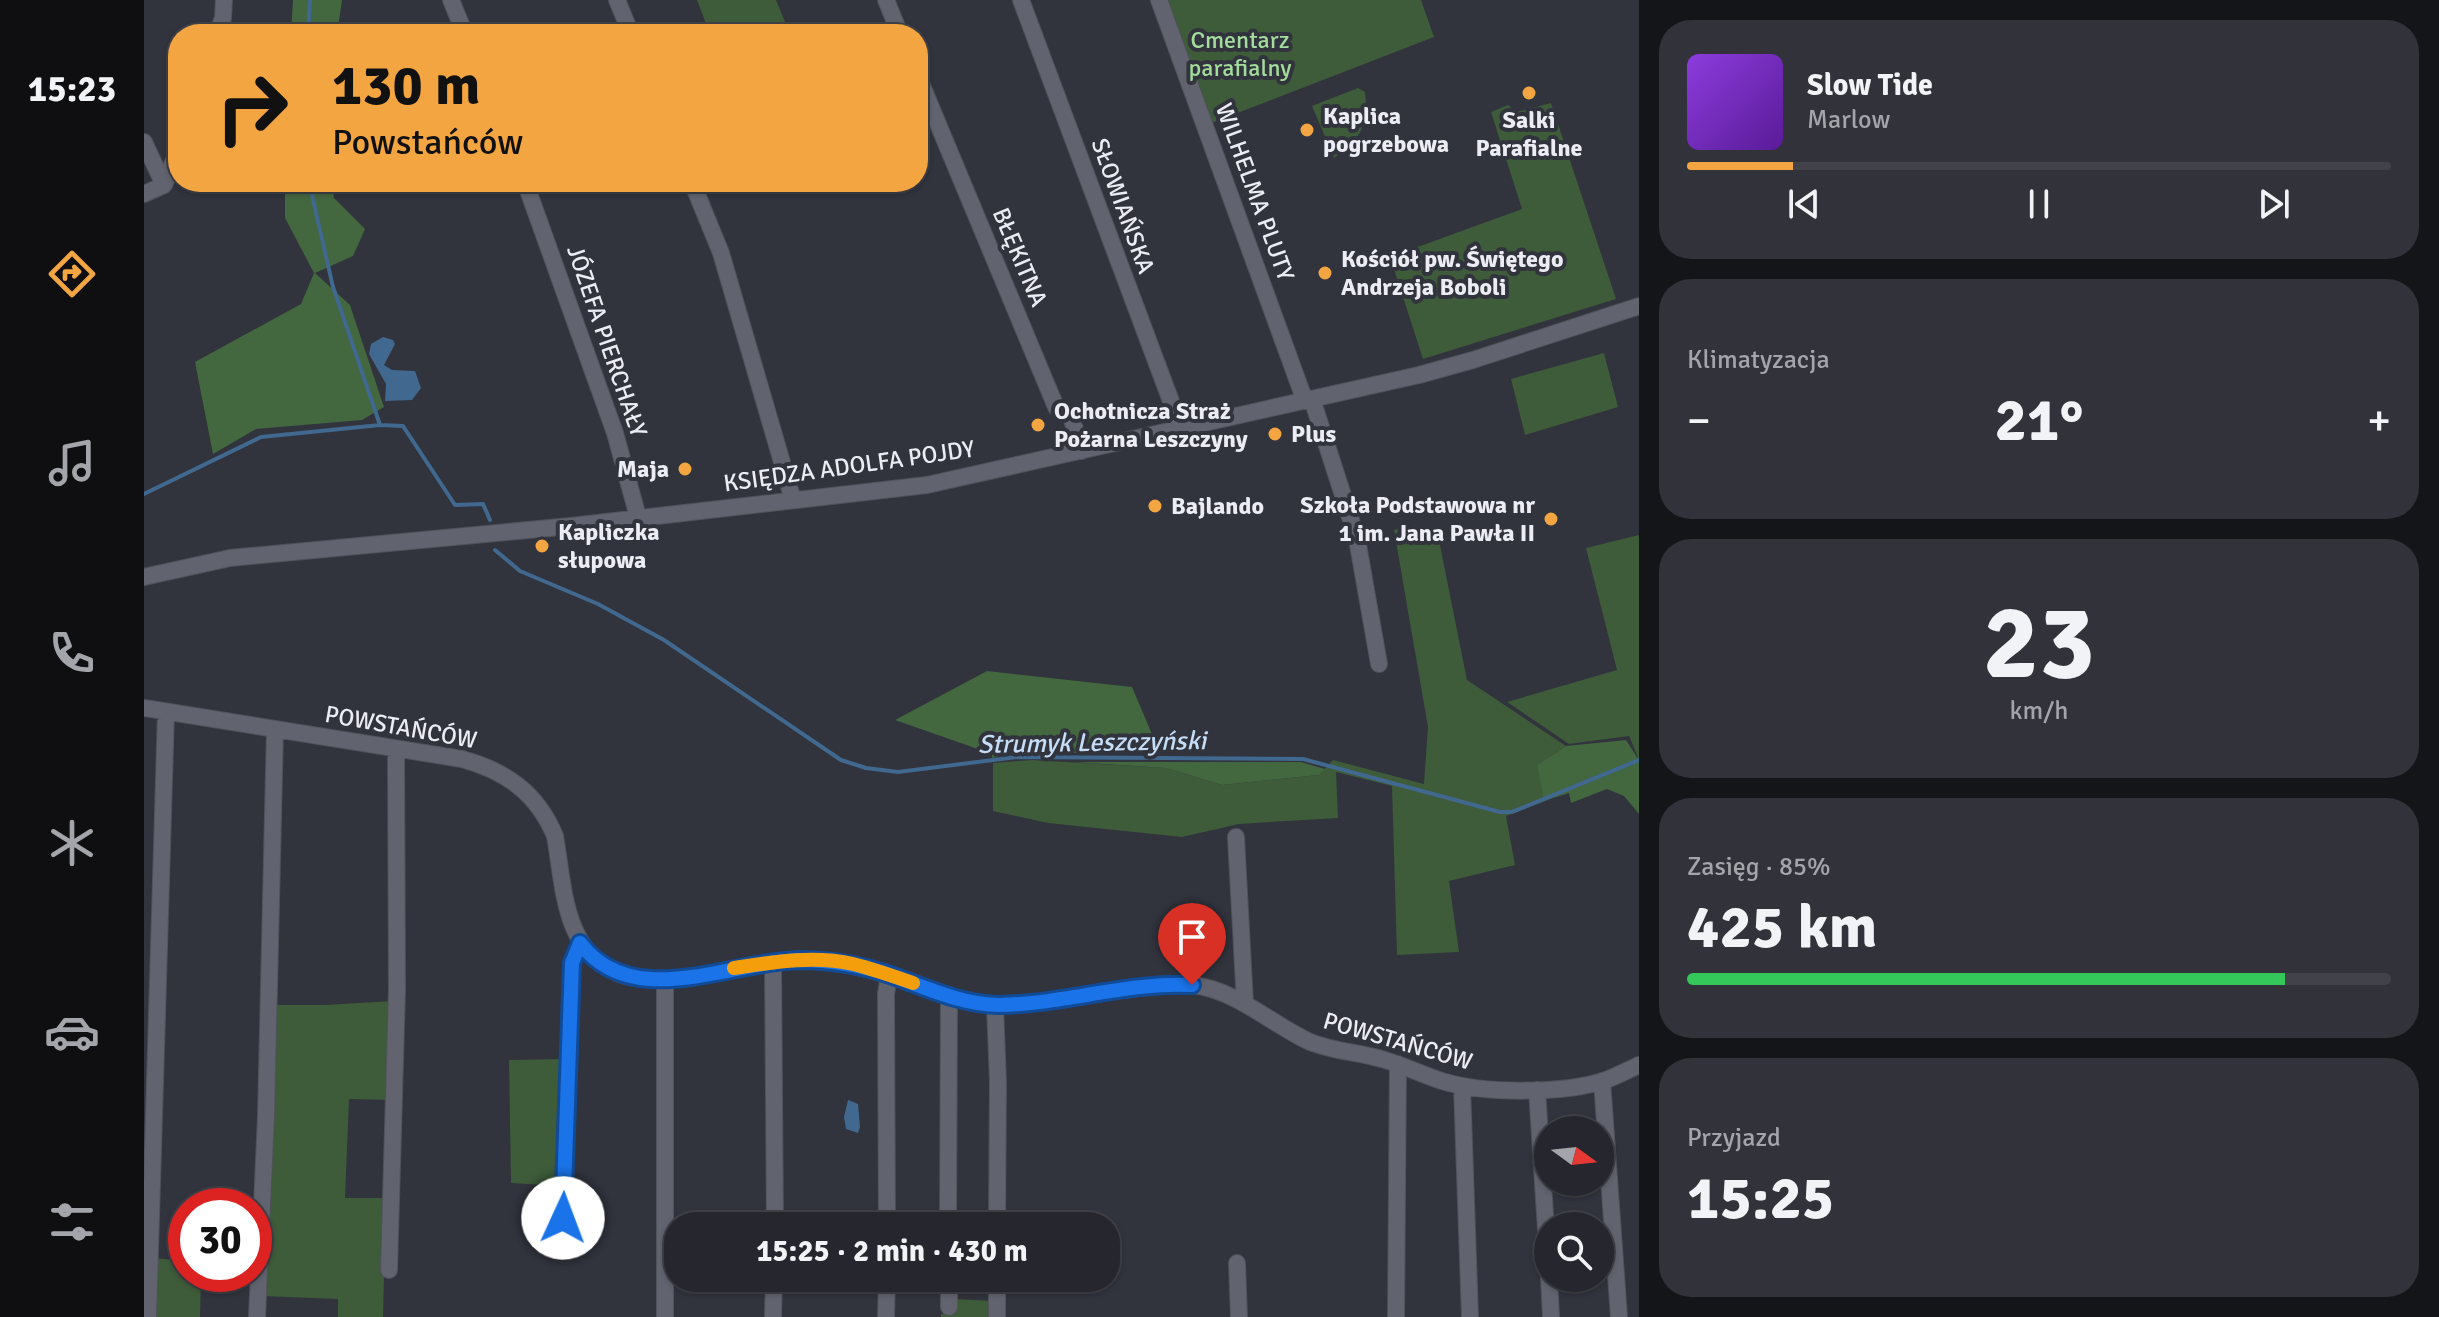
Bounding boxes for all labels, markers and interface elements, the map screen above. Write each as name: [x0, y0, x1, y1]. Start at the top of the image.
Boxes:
park label: Cmentarz parafialny: [1189, 25, 1291, 83]
text: 130 m: [332, 51, 480, 120]
icon: right: [200, 56, 304, 160]
text: 15:23: [28, 67, 116, 112]
text: Slow Tide: [1807, 67, 1933, 104]
marker: Salki Parafialne: [1520, 84, 1538, 102]
street label: WILHELMA PLUTY: [1209, 99, 1301, 285]
place label: Kaplica pogrzebowa: [1323, 101, 1449, 159]
text: Marlow: [1807, 104, 1890, 136]
place label: Salki Parafialne: [1476, 105, 1583, 163]
text: Powstańców: [332, 120, 523, 165]
marker: Kaplica pogrzebowa: [1298, 121, 1316, 139]
street label: SŁOWIAŃSKA: [1085, 134, 1161, 278]
icon: previous: [1782, 182, 1826, 226]
icon: pause: [2017, 182, 2061, 226]
icon: next: [2252, 182, 2296, 226]
street label: BŁĘKITNA: [986, 203, 1054, 311]
street label: JÓZEFA PIERCHAŁY: [560, 241, 654, 441]
place label: Kościół pw. Świętego Andrzeja Boboli: [1341, 244, 1563, 302]
icon: directions: [44, 246, 100, 302]
marker: Kościół pw. Świętego Andrzeja Boboli: [1316, 264, 1334, 282]
text: Klimatyzacja: [1687, 344, 1830, 376]
text: 21°: [1995, 384, 2083, 458]
text: −: [1687, 394, 1711, 448]
text: +: [2367, 394, 2391, 448]
place label: Ochotnicza Straż Pożarna Leszczyny: [1054, 396, 1248, 454]
marker: Ochotnicza Straż Pożarna Leszczyny: [1029, 416, 1047, 434]
place label: Plus: [1291, 419, 1337, 449]
marker: Plus: [1266, 425, 1284, 443]
street label: KSIĘDZA ADOLFA POJDY: [722, 434, 976, 498]
icon: music: [44, 435, 100, 491]
place label: Maja: [617, 454, 669, 484]
marker: Maja: [676, 460, 694, 478]
place label: Szkoła Podstawowa nr 1 im. Jana Pawła II: [1300, 490, 1535, 548]
place label: Bajlando: [1171, 491, 1264, 521]
marker: Bajlando: [1146, 497, 1164, 515]
marker: Szkoła Podstawowa nr 1 im. Jana Pawła II: [1542, 510, 1560, 528]
place label: Kapliczka słupowa: [558, 517, 660, 575]
marker: Kapliczka słupowa: [533, 537, 551, 555]
text: 23: [1983, 579, 2095, 707]
icon: phone: [44, 625, 100, 681]
text: km/h: [2010, 695, 2068, 727]
street label: POWSTAŃCÓW: [323, 699, 479, 755]
water label: Strumyk Leszczyński: [977, 725, 1209, 761]
icon: climate: [44, 815, 100, 871]
text: Zasięg · 85%: [1687, 851, 1831, 883]
text: 425 km: [1687, 891, 1877, 965]
pin: [1158, 903, 1226, 985]
icon: arrive: [1170, 915, 1214, 959]
icon: car: [44, 1004, 100, 1060]
street label: POWSTAŃCÓW: [1320, 1005, 1476, 1077]
north arrow: [1534, 1116, 1614, 1196]
map controls: [1534, 1116, 1614, 1292]
text: Przyjazd: [1687, 1122, 1781, 1154]
text: 15:25: [1687, 1162, 1834, 1236]
position arrow: [521, 1176, 605, 1260]
speed limit sign: 30: [168, 1188, 272, 1292]
icon: filters: [44, 1194, 100, 1250]
button: search: [1534, 1212, 1614, 1292]
text: 15:25 · 2 min · 430 m: [756, 1233, 1028, 1270]

